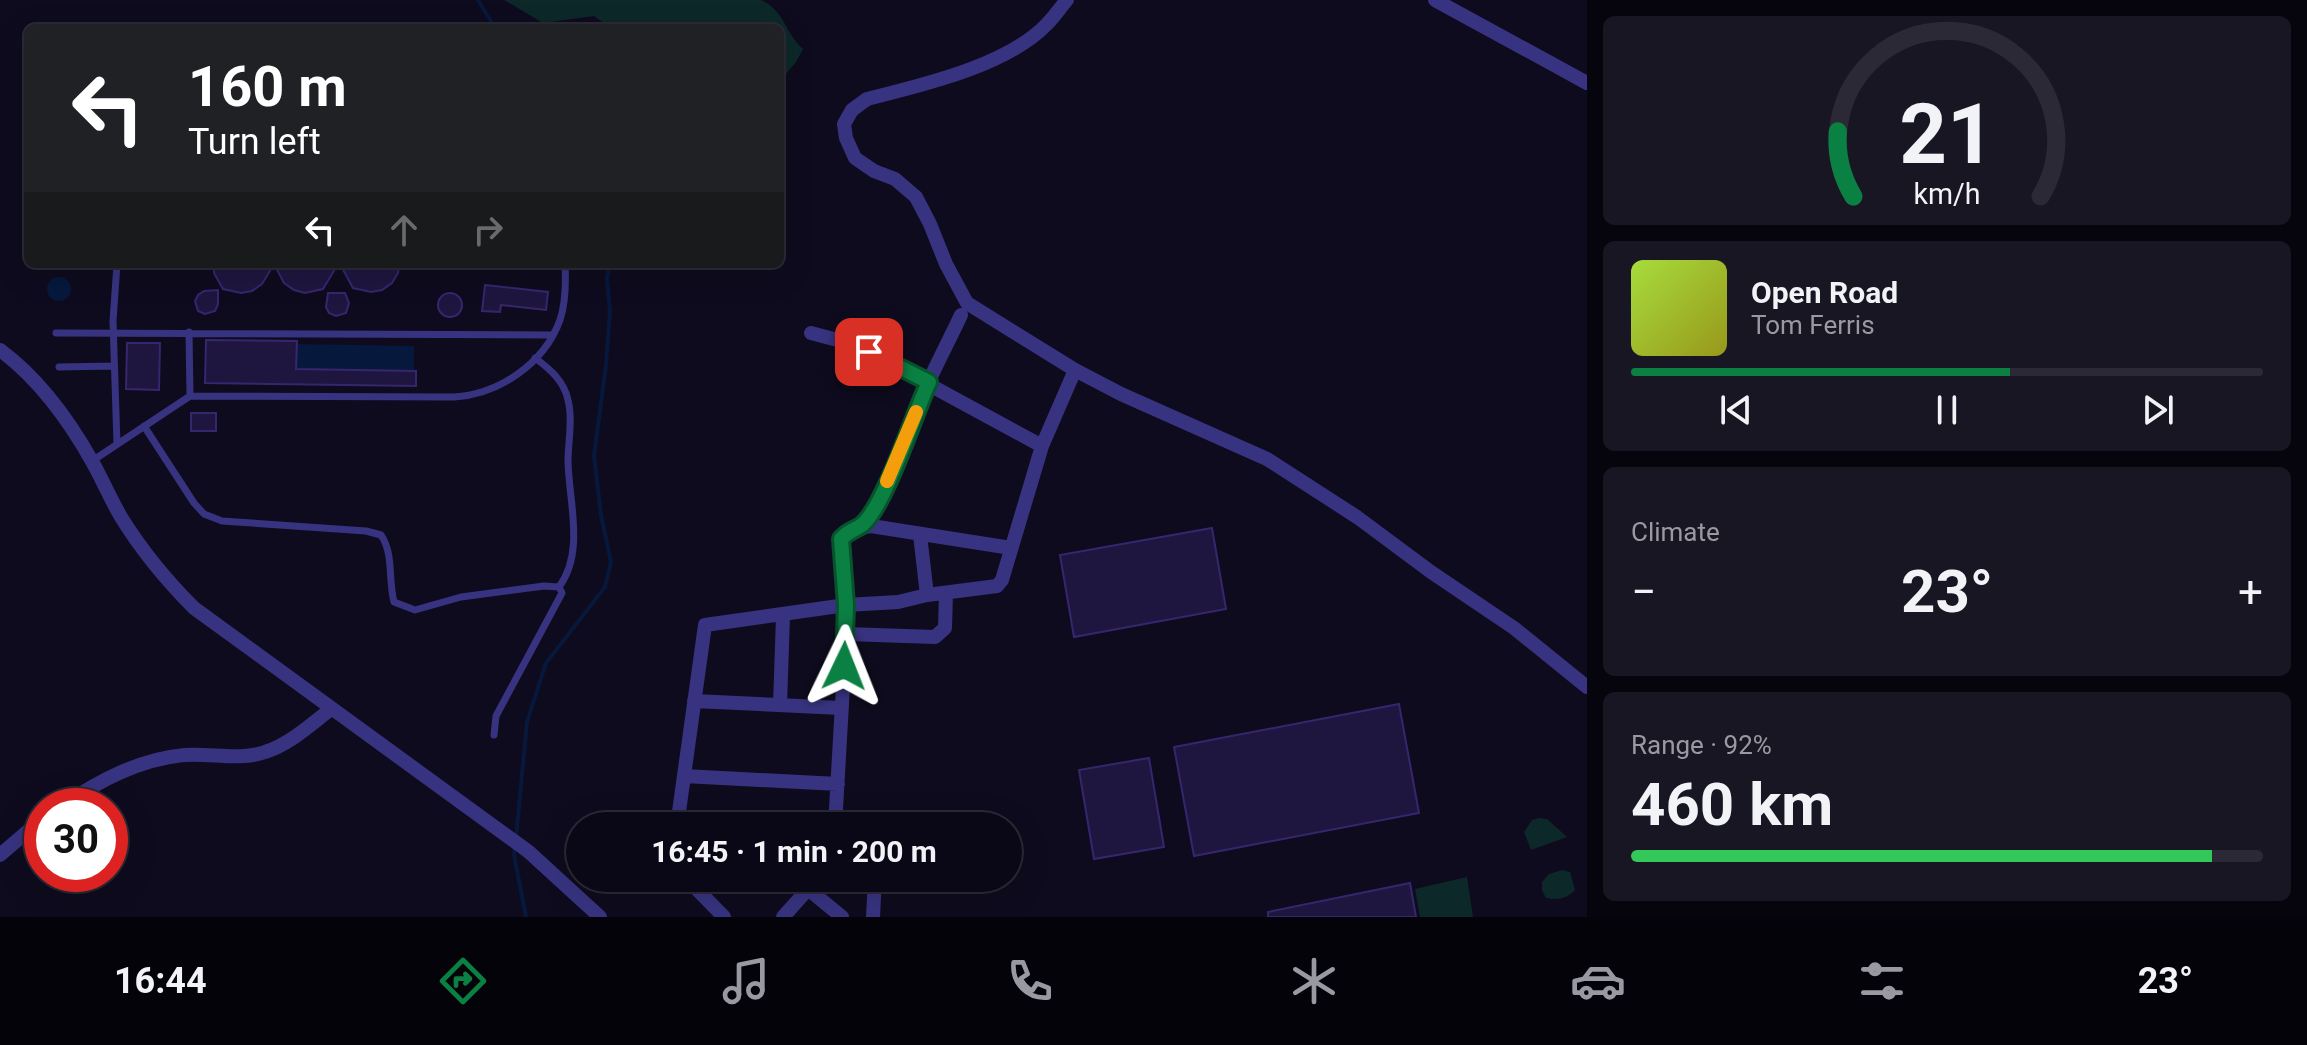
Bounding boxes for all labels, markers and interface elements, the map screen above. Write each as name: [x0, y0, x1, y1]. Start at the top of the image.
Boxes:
text: 160 m: [188, 54, 347, 120]
icon: left: [56, 56, 160, 160]
text: 21: [1899, 85, 1995, 182]
text: Turn left: [188, 121, 321, 163]
text: km/h: [1913, 177, 1981, 211]
icon: left: [298, 208, 342, 252]
icon: ahead: [382, 208, 426, 252]
icon: right: [466, 208, 510, 252]
text: Open Road: [1751, 275, 1898, 310]
text: Tom Ferris: [1751, 310, 1875, 340]
pin: [835, 318, 903, 386]
icon: arrive: [847, 330, 891, 374]
icon: previous: [1714, 388, 1758, 432]
icon: pause: [1925, 388, 1969, 432]
icon: next: [2136, 388, 2180, 432]
text: Climate: [1631, 517, 1720, 547]
text: 23°: [1901, 556, 1993, 627]
text: −: [1631, 566, 1656, 618]
text: +: [2238, 566, 2263, 618]
position arrow: [802, 624, 886, 708]
text: Range · 92%: [1631, 730, 1772, 760]
text: 460 km: [1631, 769, 1833, 840]
speed limit sign: 30: [24, 788, 128, 892]
text: 16:45 · 1 min · 200 m: [651, 834, 937, 869]
icon: directions: [435, 953, 491, 1009]
icon: music: [718, 953, 774, 1009]
icon: phone: [1002, 953, 1058, 1009]
icon: climate: [1286, 953, 1342, 1009]
icon: car: [1570, 953, 1626, 1009]
icon: filters: [1854, 953, 1910, 1009]
text: 16:44: [114, 960, 207, 1002]
text: 23°: [2138, 960, 2193, 1002]

